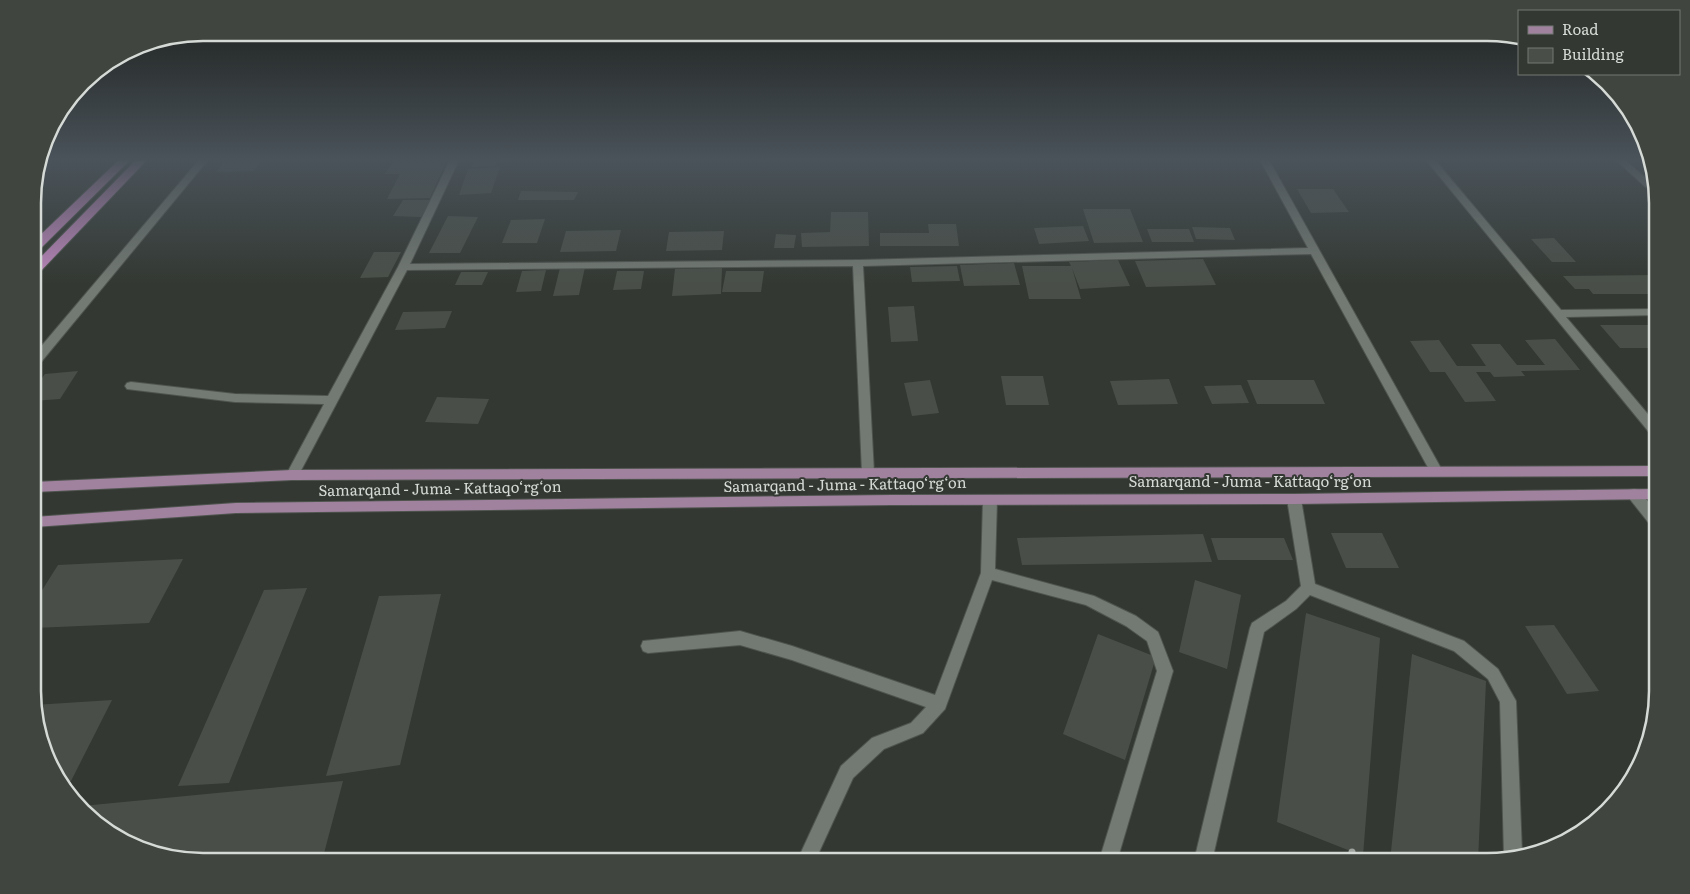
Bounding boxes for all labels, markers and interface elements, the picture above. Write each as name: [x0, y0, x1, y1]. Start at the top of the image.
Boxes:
legend: [1518, 10, 1680, 75]
text: Road: [1562, 17, 1598, 40]
text: Building: [1562, 42, 1624, 65]
street label: Samarqand - Juma - Kattaqo‘rg‘on: [1128, 469, 1372, 492]
street label: Samarqand - Juma - Kattaqo‘rg‘on: [723, 470, 967, 497]
street label: Samarqand - Juma - Kattaqo‘rg‘on: [318, 474, 562, 501]

